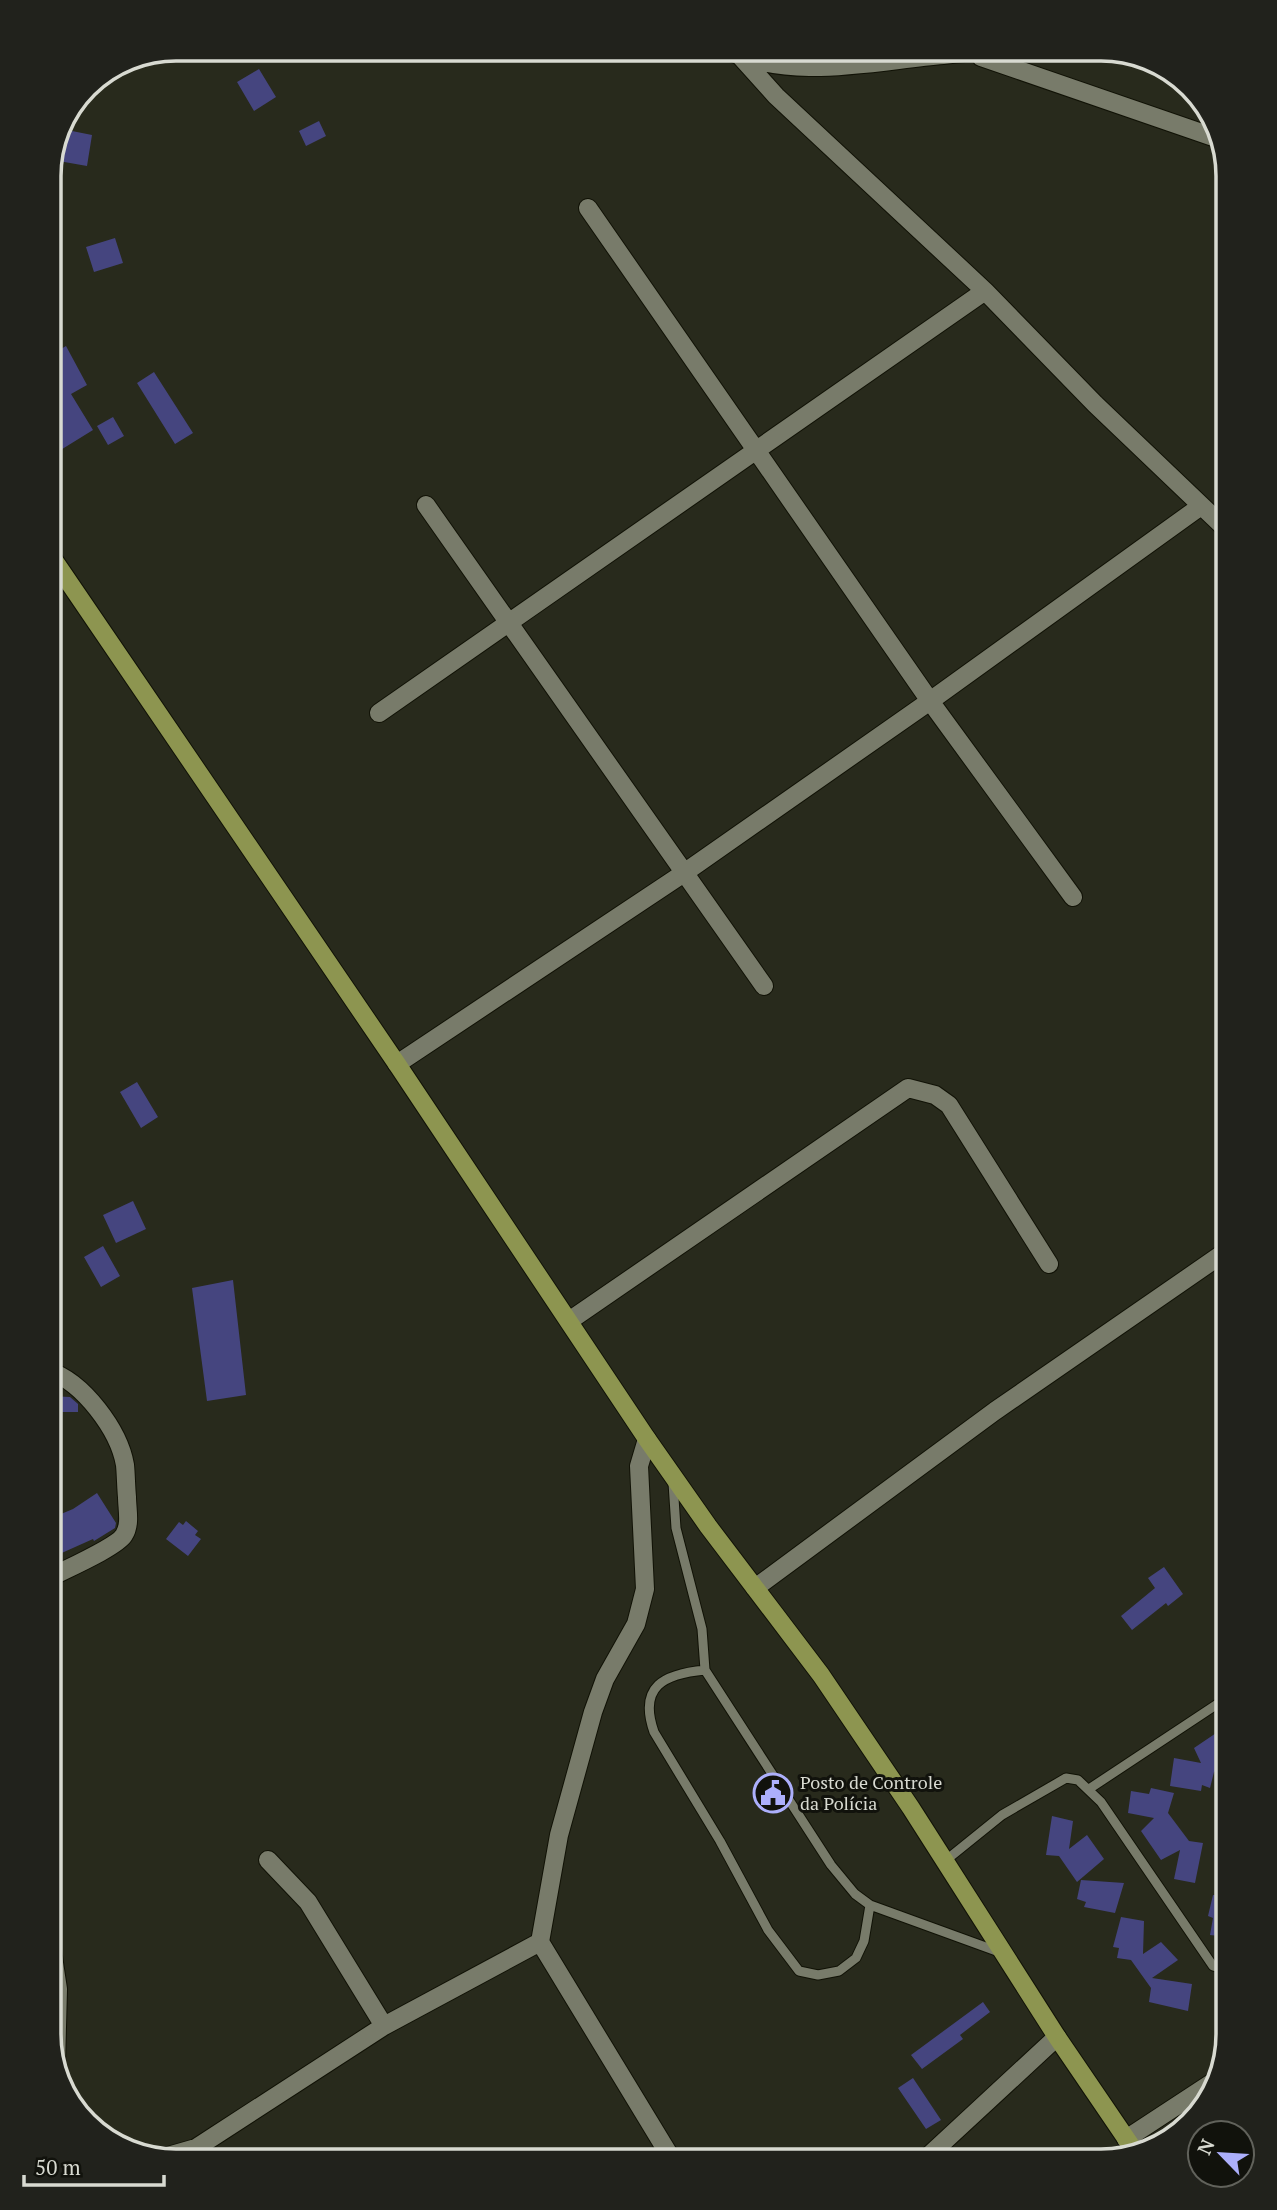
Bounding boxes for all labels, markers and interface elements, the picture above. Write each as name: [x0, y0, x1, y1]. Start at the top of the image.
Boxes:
place label: Posto de Controle da Polícia: [800, 1770, 942, 1815]
public building icon: Posto de Controle da Polícia: [752, 1772, 794, 1814]
north arrow: [1186, 2119, 1256, 2189]
text: N: [1191, 2134, 1220, 2158]
scale bar: [24, 2144, 164, 2188]
text: 50 m: [35, 2153, 81, 2181]

